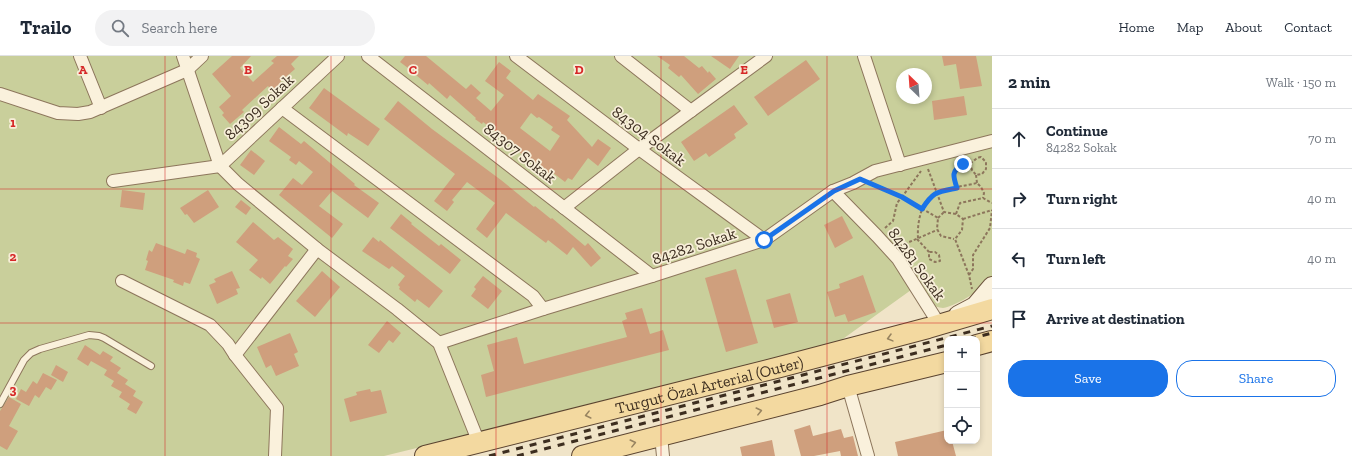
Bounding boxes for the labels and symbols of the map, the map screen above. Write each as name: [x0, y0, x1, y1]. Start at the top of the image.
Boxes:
text: A: [79, 62, 88, 77]
text: B: [244, 62, 252, 77]
text: C: [409, 62, 417, 77]
text: D: [574, 62, 584, 77]
text: E: [740, 62, 748, 77]
north arrow: [896, 68, 932, 104]
street label: 84309 Sokak: [221, 70, 298, 144]
street label: 84304 Sokak: [608, 102, 690, 170]
text: 1: [10, 115, 16, 130]
street label: 84307 Sokak: [480, 119, 560, 188]
route end: [954, 155, 972, 173]
street label: 84282 Sokak: [650, 223, 739, 268]
street label: 84281 Sokak: [884, 224, 950, 305]
route start: [755, 231, 773, 249]
text: 2: [10, 249, 17, 264]
one-way arrow: [887, 333, 894, 342]
street label: Turgut Özal Arterial (Outer): [613, 352, 805, 417]
text: 3: [10, 382, 17, 397]
one-way arrow: [756, 407, 762, 415]
one-way arrow: [585, 411, 591, 419]
one-way arrow: [629, 439, 636, 448]

